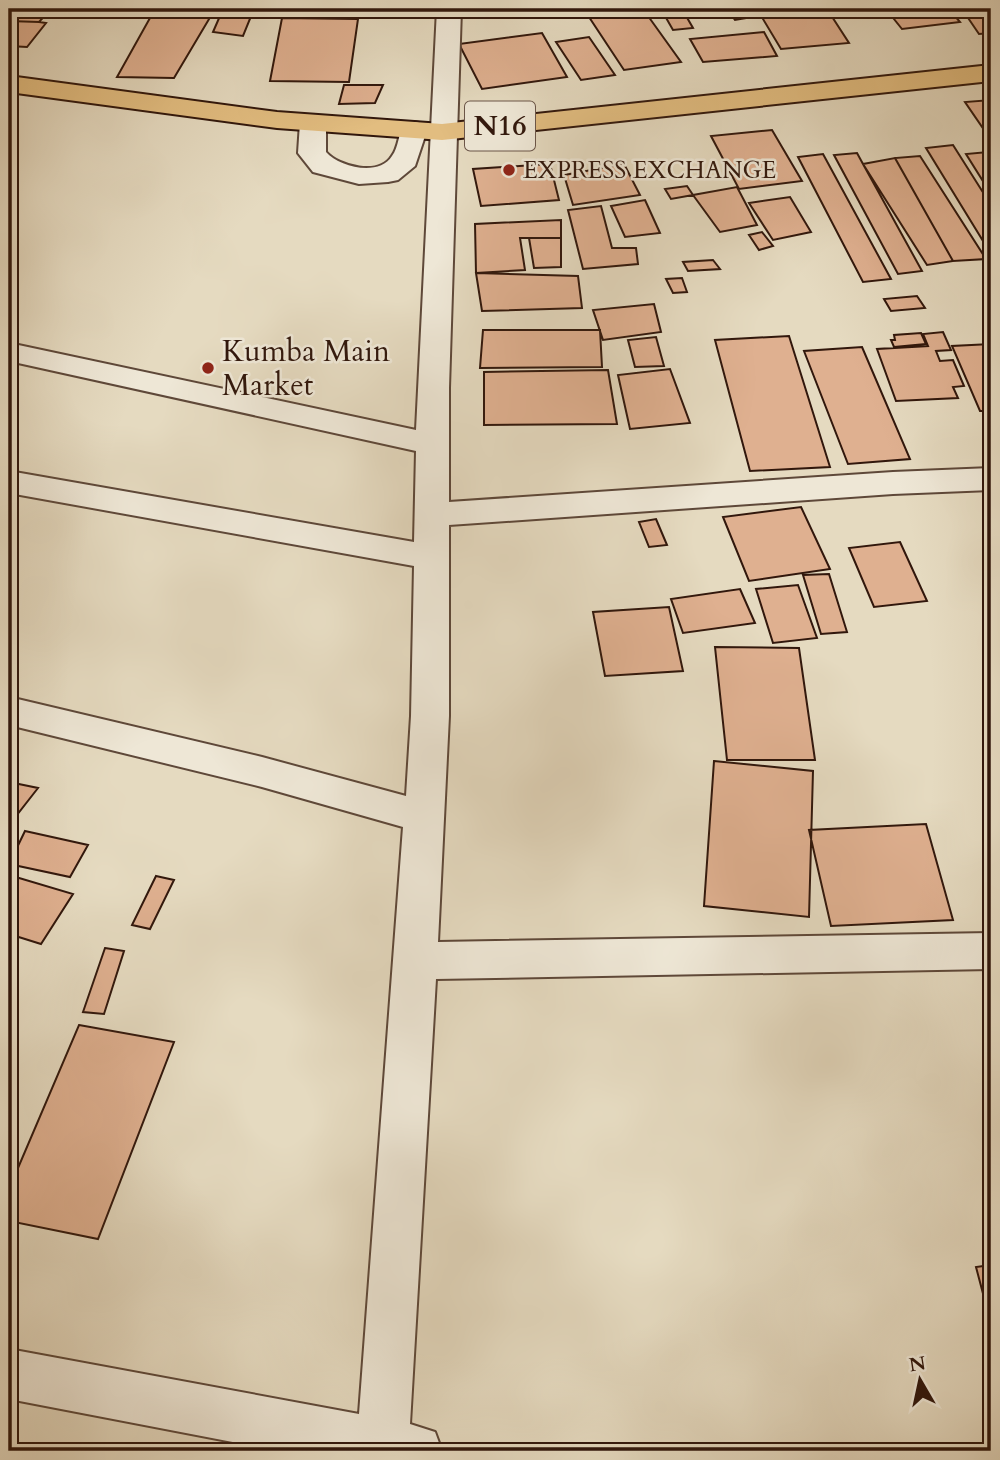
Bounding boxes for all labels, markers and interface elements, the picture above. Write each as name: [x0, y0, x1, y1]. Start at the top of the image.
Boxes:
road number: N16: [465, 102, 535, 150]
place label: EXPRESS EXCHANGE: [523, 154, 776, 187]
marker: EXPRESS EXCHANGE: [501, 162, 517, 178]
place label: Kumba Main Market: [222, 331, 390, 406]
marker: Kumba Main Market: [200, 360, 216, 376]
north arrow: [884, 1344, 954, 1414]
text: N: [907, 1350, 928, 1378]

